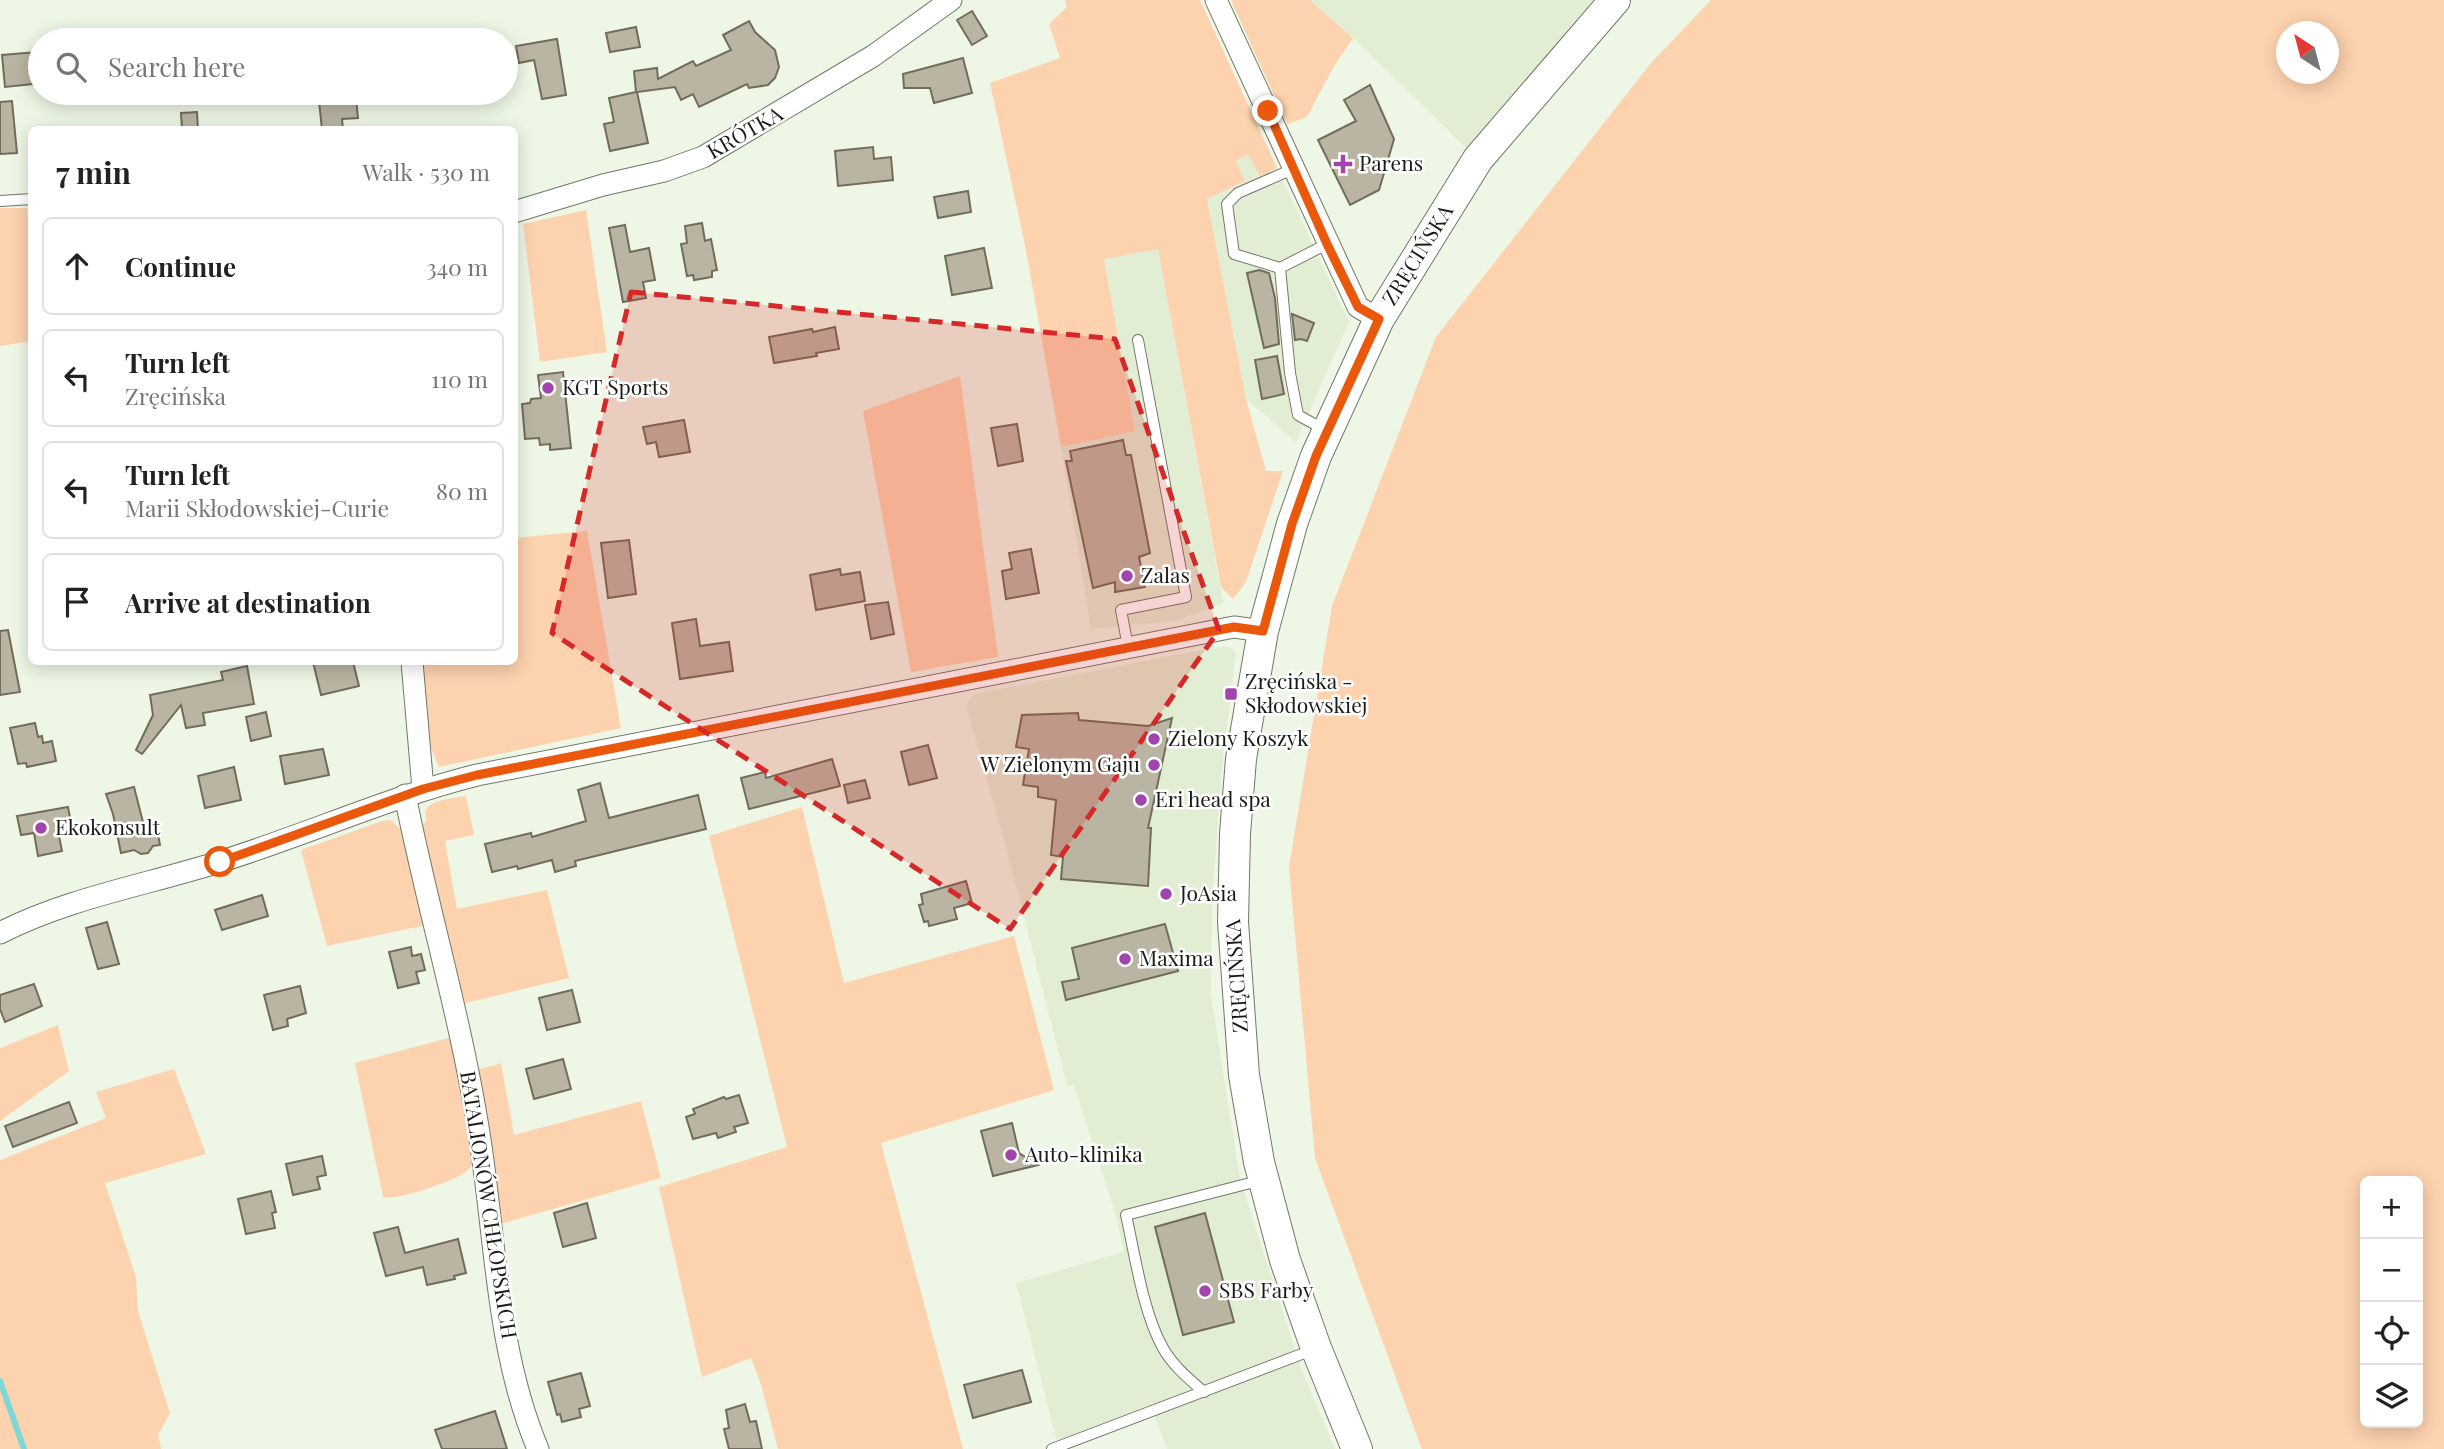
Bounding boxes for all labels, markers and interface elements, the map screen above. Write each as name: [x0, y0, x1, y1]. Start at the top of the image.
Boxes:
north arrow: [2276, 21, 2339, 84]
search box: [28, 28, 518, 105]
icon: search: [52, 48, 90, 86]
text: Search here: [108, 49, 245, 84]
route end: [1252, 95, 1283, 126]
street label: KRÓTKA: [701, 98, 788, 164]
place label: Parens: [1359, 148, 1423, 176]
text: 7 min: [56, 152, 131, 192]
marker: Parens: [1333, 154, 1353, 174]
text: Walk · 530 m: [363, 156, 490, 187]
street label: ZRĘCIŃSKA: [1374, 198, 1459, 310]
icon: ahead: [58, 247, 96, 285]
text: Continue: [125, 249, 236, 284]
text: 340 m: [426, 251, 488, 282]
text: Turn left: [125, 345, 230, 380]
icon: left: [58, 359, 96, 397]
text: 110 m: [431, 363, 488, 394]
place label: KGT Sports: [562, 372, 668, 400]
text: Zręcińska: [125, 380, 226, 411]
marker: KGT Sports: [540, 380, 556, 396]
text: Turn left: [125, 457, 230, 492]
icon: left: [58, 471, 96, 509]
text: 80 m: [436, 475, 488, 506]
text: Marii Skłodowskiej-Curie: [125, 492, 389, 523]
place label: Zalas: [1141, 560, 1190, 588]
marker: Zalas: [1119, 568, 1135, 584]
icon: arrive: [58, 583, 96, 621]
text: Arrive at destination: [125, 585, 371, 620]
place label: Zręcińska - Skłodowskiej: [1245, 666, 1367, 718]
marker: Zręcińska - Skłodowskiej: [1223, 686, 1239, 702]
place label: Zielony Koszyk: [1168, 723, 1309, 751]
marker: Zielony Koszyk: [1146, 731, 1162, 747]
place label: W Zielonym Gaju: [979, 749, 1140, 777]
marker: W Zielonym Gaju: [1146, 757, 1162, 773]
place label: Eri head spa: [1155, 784, 1271, 812]
marker: Eri head spa: [1133, 792, 1149, 808]
place label: Ekokonsult: [55, 812, 161, 840]
marker: Ekokonsult: [33, 820, 49, 836]
route start: [204, 846, 235, 877]
place label: JoAsia: [1179, 878, 1238, 906]
marker: JoAsia: [1158, 886, 1174, 902]
street label: ZRĘCIŃSKA: [1217, 918, 1253, 1034]
place label: Maxima: [1139, 943, 1214, 971]
marker: Maxima: [1117, 951, 1133, 967]
street label: BATALIONÓW CHŁOPSKICH: [455, 1069, 525, 1341]
place label: Auto-klinika: [1024, 1139, 1143, 1167]
marker: Auto-klinika: [1003, 1147, 1019, 1163]
map controls: [2360, 1176, 2423, 1428]
button: +: [2360, 1176, 2423, 1239]
button: −: [2360, 1239, 2423, 1302]
place label: SBS Farby: [1219, 1275, 1314, 1303]
marker: SBS Farby: [1197, 1283, 1213, 1299]
button: locate: [2360, 1302, 2423, 1365]
button: layers: [2360, 1365, 2423, 1428]

